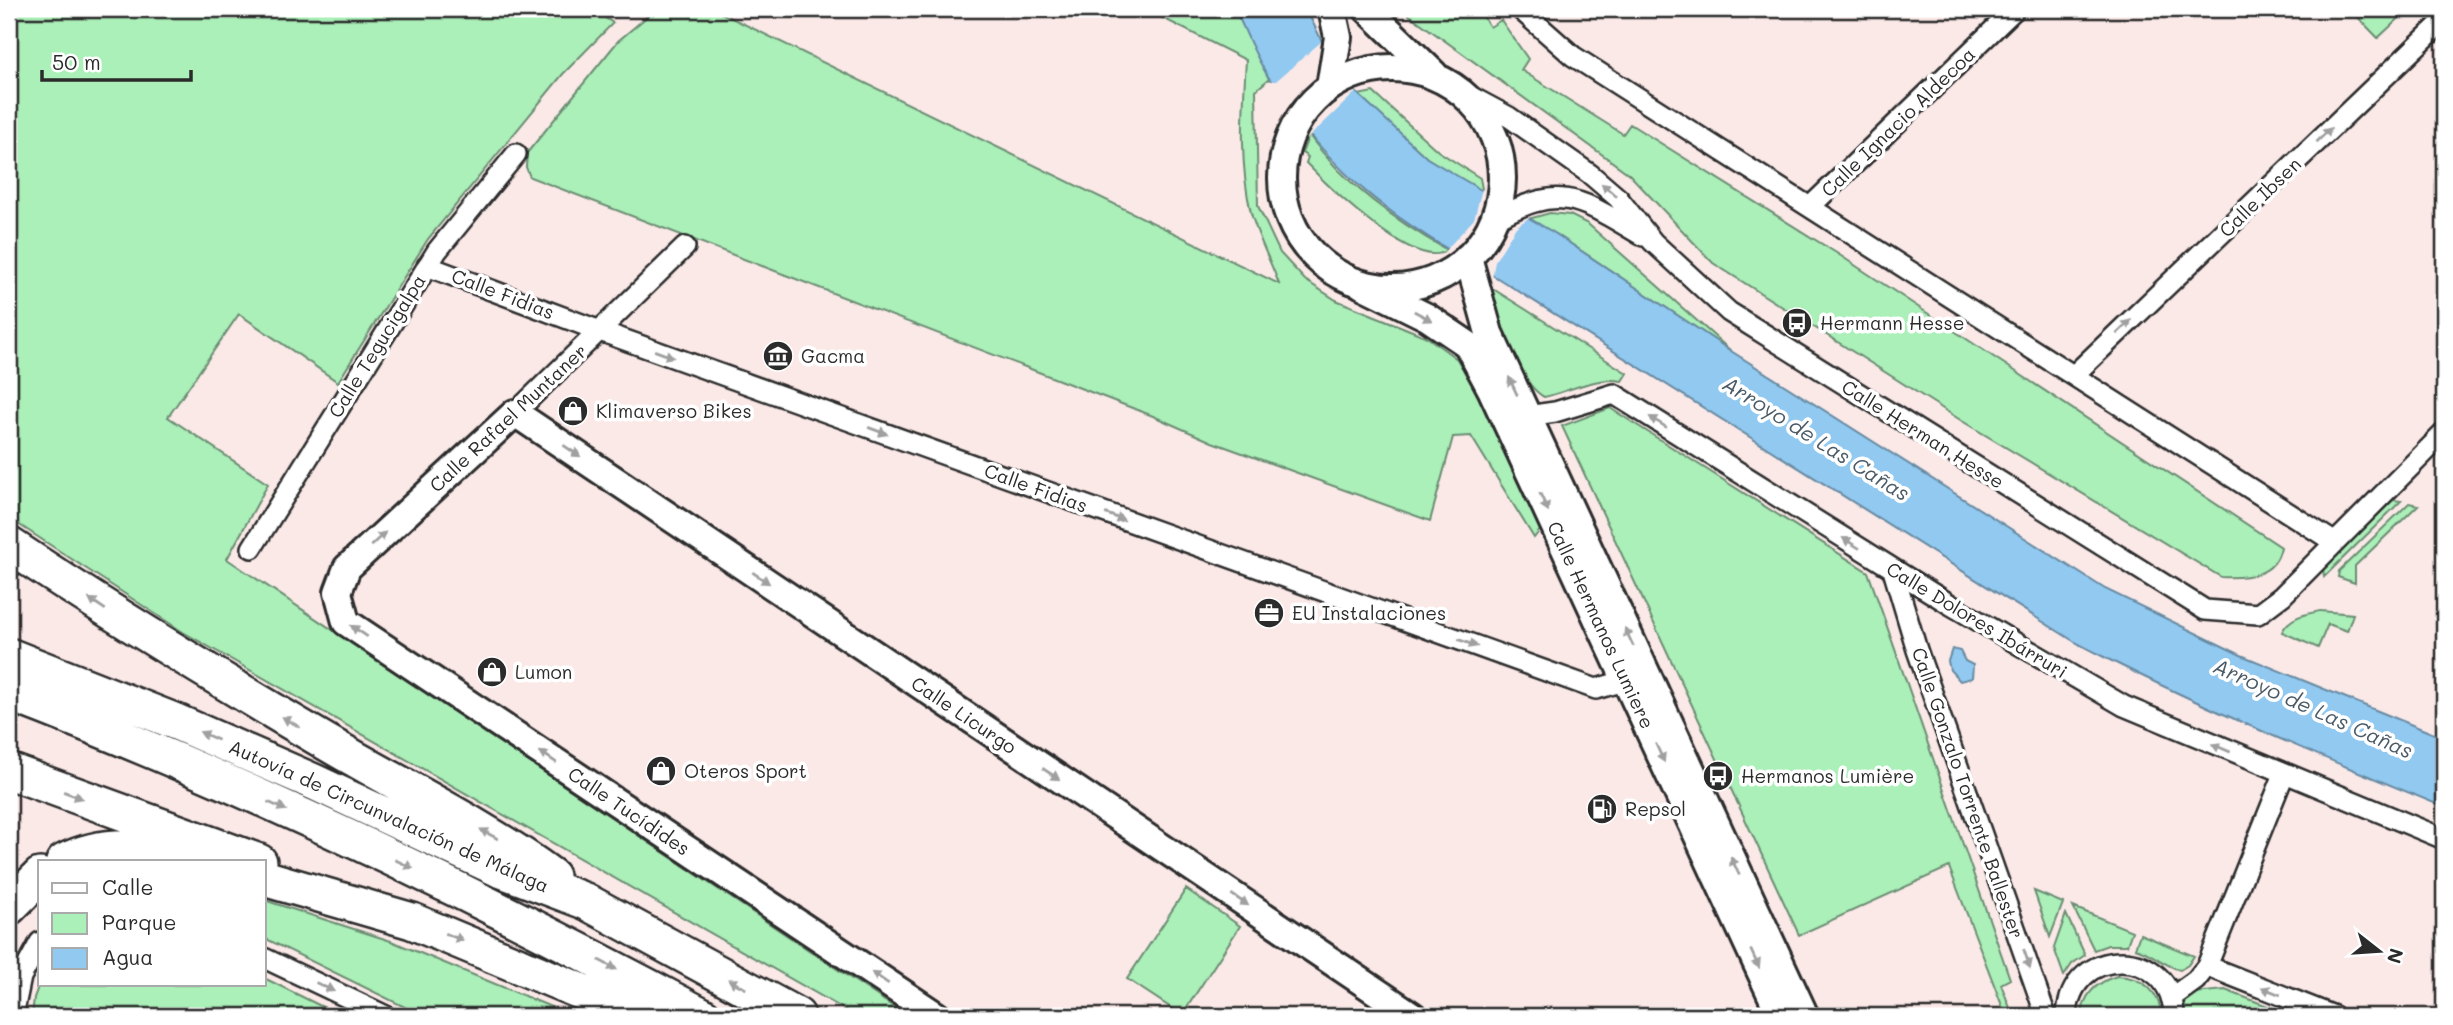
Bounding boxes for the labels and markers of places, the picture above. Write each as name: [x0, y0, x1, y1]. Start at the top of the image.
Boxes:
bus stop icon: Hermann Hesse: [1780, 306, 1814, 340]
place label: Hermann Hesse: [1820, 310, 1965, 335]
museum icon: Gacma: [761, 339, 795, 373]
place label: Gacma: [801, 343, 865, 368]
shop icon: Klimaverso Bikes: [556, 394, 590, 428]
place label: Klimaverso Bikes: [596, 398, 752, 423]
office icon: EU Instalaciones: [1252, 596, 1286, 630]
place label: EU Instalaciones: [1292, 600, 1446, 625]
shop icon: Lumon: [475, 655, 509, 689]
place label: Lumon: [515, 659, 572, 684]
shop icon: Oteros Sport: [644, 754, 678, 788]
place label: Oteros Sport: [684, 758, 807, 783]
bus stop icon: Hermanos Lumière: [1701, 759, 1735, 793]
place label: Hermanos Lumière: [1741, 763, 1914, 788]
fuel station icon: Repsol: [1585, 792, 1619, 826]
place label: Repsol: [1625, 796, 1686, 821]

